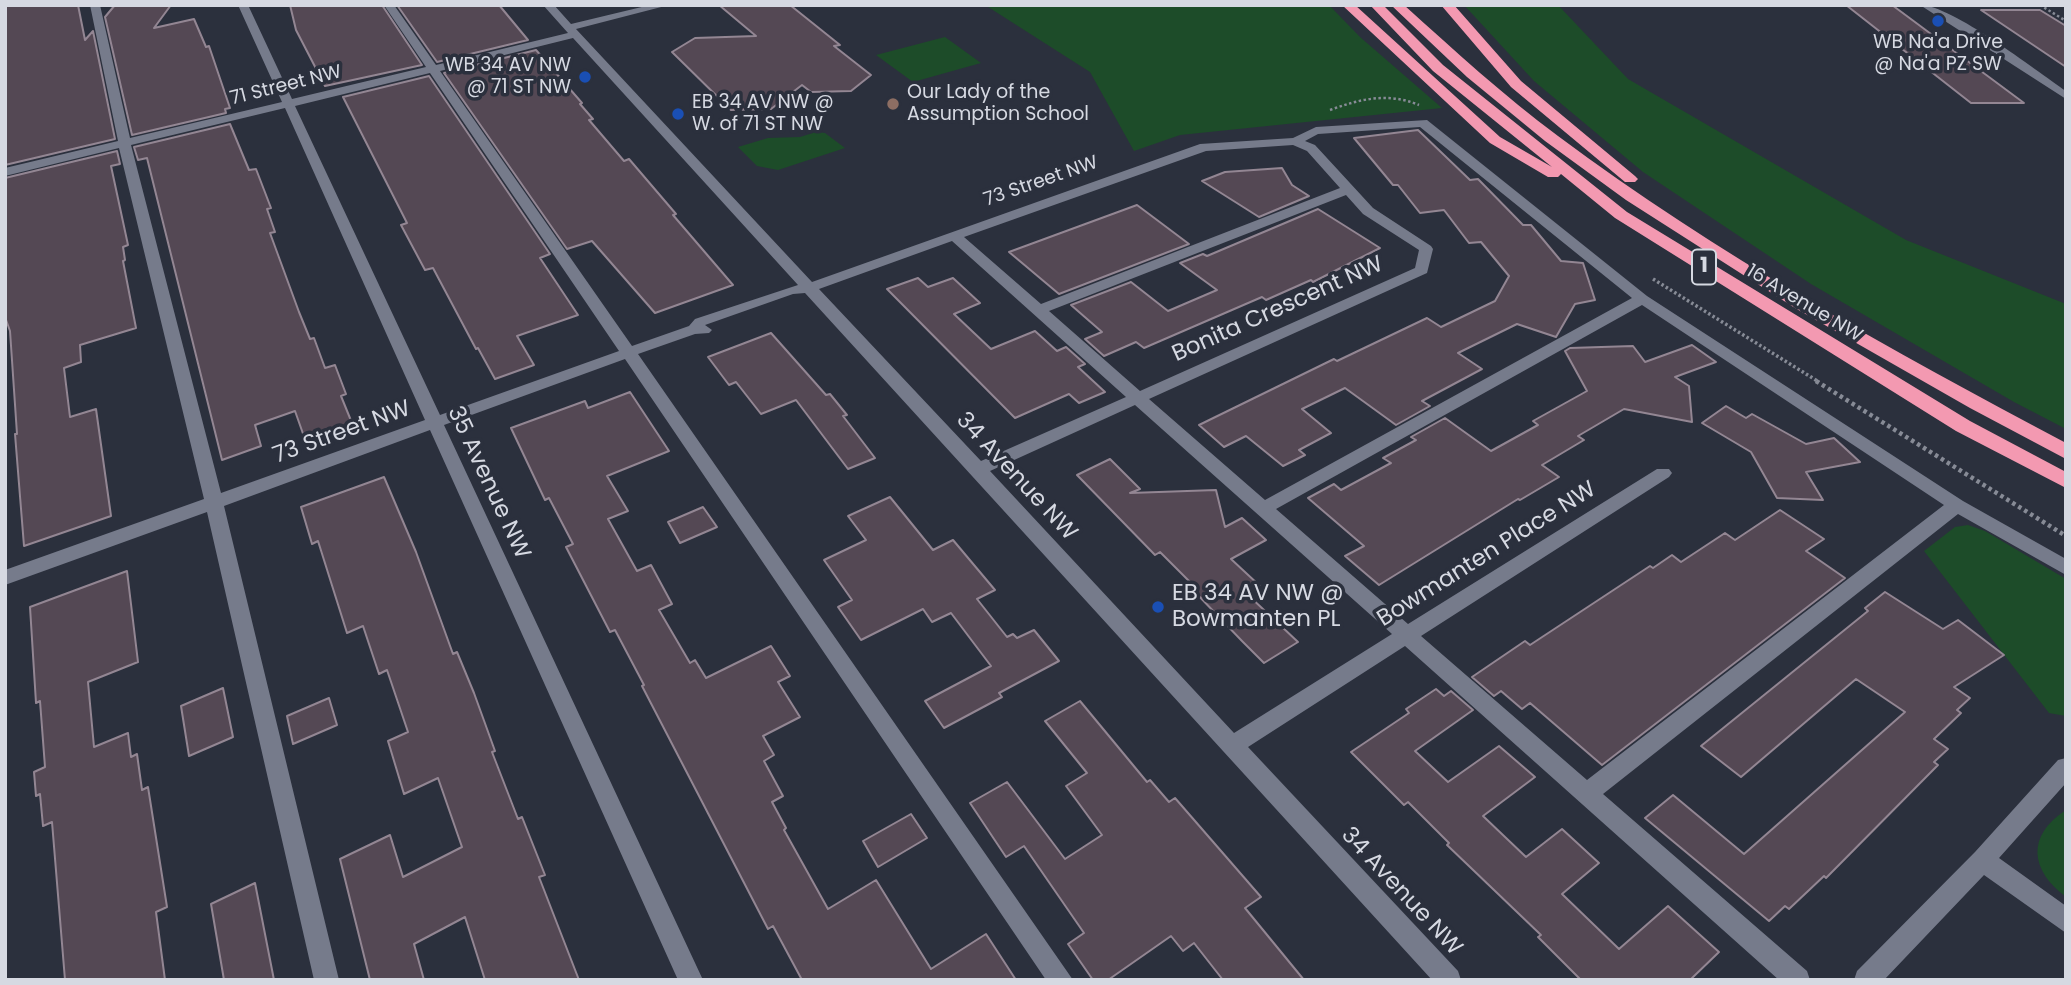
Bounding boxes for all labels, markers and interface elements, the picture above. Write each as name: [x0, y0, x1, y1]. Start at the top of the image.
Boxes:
marker: WB Na'a Drive @ Na'a PZ SW: [1930, 13, 1946, 29]
place label: WB Na'a Drive @ Na'a PZ SW: [1873, 32, 2003, 76]
place label: WB 34 AV NW @ 71 ST NW: [445, 55, 571, 99]
street label: 71 Street NW: [228, 61, 344, 111]
marker: WB 34 AV NW @ 71 ST NW: [577, 69, 593, 85]
place label: Our Lady of the Assumption School: [907, 82, 1089, 126]
place label: EB 34 AV NW @ W. of 71 ST NW: [692, 92, 834, 136]
marker: Our Lady of the Assumption School: [885, 96, 901, 112]
marker: EB 34 AV NW @ W. of 71 ST NW: [670, 106, 686, 122]
street label: 73 Street NW: [981, 152, 1101, 212]
road number: 1: [1692, 250, 1716, 284]
street label: Bonita Crescent NW: [1168, 251, 1388, 369]
street label: 16 Avenue NW: [1742, 260, 1866, 348]
street label: 73 Street NW: [269, 395, 415, 471]
street label: 35 Avenue NW: [441, 402, 535, 564]
street label: 34 Avenue NW: [950, 407, 1082, 547]
street label: Bowmanten Place NW: [1373, 476, 1601, 634]
place label: EB 34 AV NW @ Bowmanten PL: [1172, 580, 1343, 634]
marker: EB 34 AV NW @ Bowmanten PL: [1150, 599, 1166, 615]
street label: 34 Avenue NW: [1335, 822, 1467, 962]

